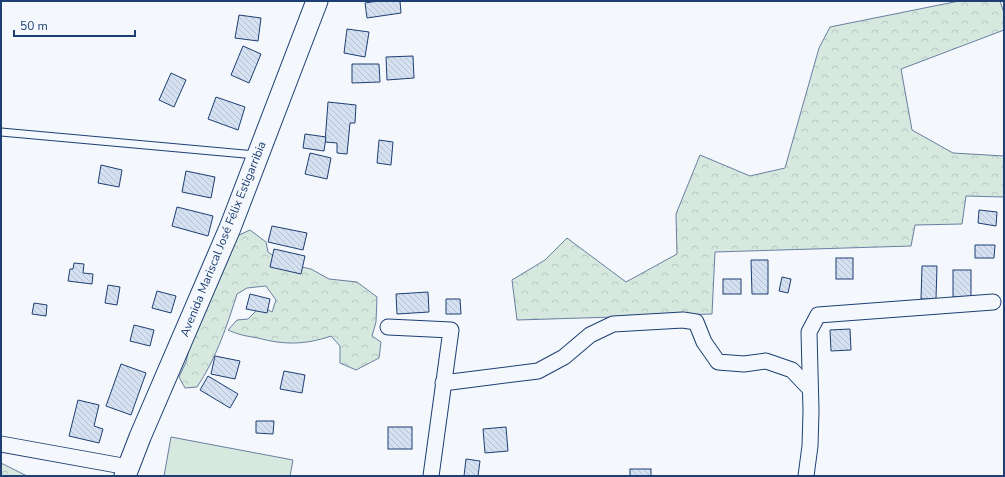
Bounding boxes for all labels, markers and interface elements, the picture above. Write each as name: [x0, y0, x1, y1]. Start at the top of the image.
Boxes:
scale bar: [14, 12, 135, 38]
text: 50 m: [20, 18, 48, 34]
street label: Avenida Mariscal José Félix Estigarribia: [176, 139, 270, 339]

